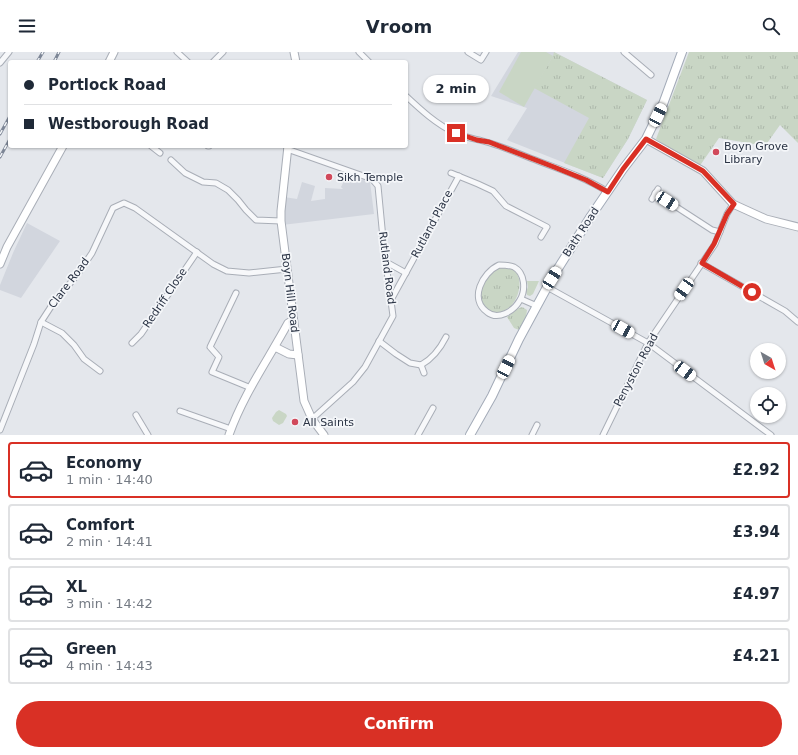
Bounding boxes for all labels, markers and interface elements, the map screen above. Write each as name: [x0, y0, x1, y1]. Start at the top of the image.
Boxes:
icon: menu: [16, 15, 38, 37]
icon: search: [760, 15, 782, 37]
text: Vroom: [366, 16, 432, 37]
callout: 2 min: [423, 75, 489, 103]
text: Portlock Road: [48, 76, 166, 94]
text: 2 min: [436, 81, 476, 96]
car: [647, 102, 669, 128]
text: Westborough Road: [48, 115, 209, 133]
route end: [447, 124, 465, 142]
place label: Boyn Grove Library: [724, 140, 788, 166]
marker: Boyn Grove Library: [711, 147, 721, 157]
place label: Sikh Temple: [337, 171, 403, 184]
marker: Sikh Temple: [324, 172, 334, 182]
street label: Rutland Place: [409, 188, 455, 260]
car: [654, 189, 680, 213]
street label: Bath Road: [560, 205, 602, 259]
street label: Rutland Road: [376, 231, 398, 305]
street label: Boyn Hill Road: [279, 253, 301, 333]
street label: Clare Road: [46, 255, 92, 311]
street label: Redriff Close: [140, 265, 190, 330]
car: [541, 265, 563, 291]
car: [672, 276, 696, 302]
route start: [743, 283, 761, 301]
car: [610, 318, 636, 340]
street label: Penyston Road: [611, 331, 661, 409]
north arrow: [750, 343, 786, 379]
map controls: [750, 343, 786, 423]
car: [495, 354, 517, 380]
car: [672, 359, 698, 383]
button: locate: [750, 387, 786, 423]
place label: All Saints: [303, 416, 354, 429]
marker: All Saints: [290, 417, 300, 427]
icon: car: [18, 452, 54, 488]
text: Economy: [66, 454, 142, 472]
text: £2.92: [733, 461, 780, 479]
text: 1 min · 14:40: [66, 472, 153, 487]
icon: car: [18, 514, 54, 550]
text: Comfort: [66, 516, 134, 534]
text: £3.94: [733, 523, 780, 541]
text: 2 min · 14:41: [66, 534, 153, 549]
icon: car: [18, 576, 54, 612]
text: XL: [66, 578, 87, 596]
text: £4.97: [733, 585, 780, 603]
text: 3 min · 14:42: [66, 596, 153, 611]
icon: car: [18, 638, 54, 674]
text: Green: [66, 640, 117, 658]
text: £4.21: [733, 647, 780, 665]
text: 4 min · 14:43: [66, 658, 153, 673]
button: Confirm: [16, 701, 782, 747]

